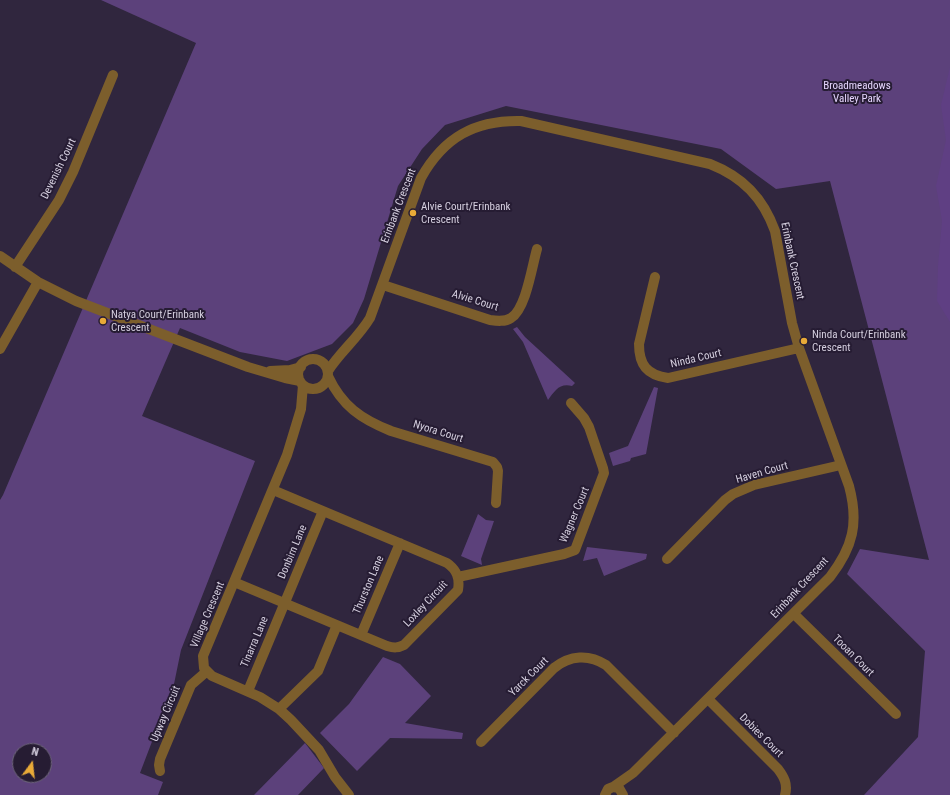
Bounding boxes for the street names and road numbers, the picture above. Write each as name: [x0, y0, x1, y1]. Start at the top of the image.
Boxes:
street label: Devenish Court: [39, 137, 79, 201]
street label: Erinbank Crescent: [379, 167, 419, 245]
street label: Erinbank Crescent: [777, 221, 807, 301]
street label: Alvie Court: [450, 288, 500, 314]
street label: Ninda Court: [669, 347, 723, 371]
street label: Nyora Court: [411, 418, 465, 446]
street label: Haven Court: [734, 459, 790, 487]
street label: Wagner Court: [557, 485, 593, 545]
street label: Donbirn Lane: [276, 523, 310, 581]
street label: Thurston Lane: [351, 554, 387, 616]
street label: Erinbank Crescent: [768, 555, 832, 621]
street label: Loxley Circuit: [401, 578, 451, 630]
street label: Village Crescent: [188, 580, 228, 650]
street label: Tinarra Lane: [238, 615, 272, 669]
street label: Tooan Court: [829, 632, 877, 680]
street label: Yarck Court: [507, 655, 551, 699]
street label: Upway Circuit: [148, 684, 184, 744]
street label: Dobies Court: [736, 711, 786, 761]

